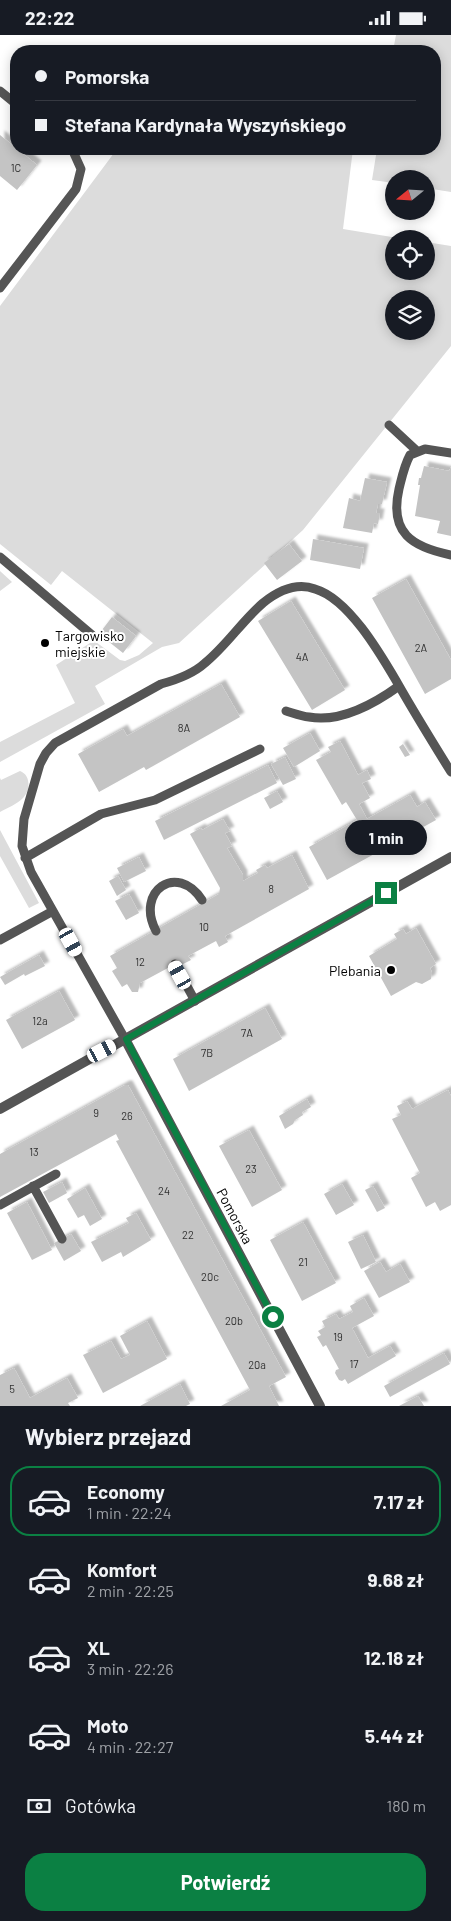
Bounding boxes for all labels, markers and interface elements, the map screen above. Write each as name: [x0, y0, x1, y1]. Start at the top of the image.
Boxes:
text: 22:22: [25, 6, 74, 29]
text: Pomorska: [65, 65, 149, 88]
text: Stefana Kardynała Wyszyńskiego: [65, 113, 346, 136]
house number: 1C: [11, 161, 21, 174]
north arrow: [385, 170, 435, 220]
map controls: [385, 170, 435, 340]
button: locate: [385, 230, 435, 280]
button: layers: [385, 290, 435, 340]
place label: Targowisko miejskie: [55, 627, 124, 660]
marker: Targowisko miejskie: [39, 637, 51, 649]
house number: 2A: [415, 641, 428, 654]
house number: 4A: [296, 650, 309, 663]
house number: 8A: [178, 721, 191, 734]
callout: 1 min: [345, 821, 427, 855]
text: 1 min: [368, 828, 404, 847]
house number: 8: [268, 882, 274, 895]
route end: [375, 882, 397, 904]
house number: 10: [199, 920, 209, 933]
car: [57, 925, 84, 959]
house number: 12: [135, 955, 145, 968]
car: [166, 958, 193, 992]
place label: Plebania: [329, 962, 381, 979]
marker: Plebania: [385, 964, 397, 976]
house number: 12a: [32, 1014, 48, 1027]
house number: 7A: [241, 1026, 253, 1039]
car: [85, 1038, 118, 1064]
house number: 7B: [201, 1046, 213, 1059]
house number: 9: [93, 1106, 99, 1119]
house number: 26: [121, 1109, 133, 1122]
house number: 13: [29, 1145, 39, 1158]
house number: 23: [245, 1162, 257, 1175]
house number: 24: [158, 1184, 170, 1197]
street label: Pomorska: [213, 1185, 257, 1247]
house number: 22: [182, 1228, 194, 1241]
house number: 21: [298, 1255, 308, 1268]
house number: 20c: [201, 1270, 219, 1283]
route start: [262, 1306, 284, 1328]
house number: 20b: [225, 1314, 243, 1327]
house number: 19: [333, 1330, 343, 1343]
house number: 17: [349, 1357, 359, 1370]
house number: 20a: [248, 1358, 266, 1371]
house number: 5: [9, 1382, 15, 1395]
text: Wybierz przejazd: [25, 1423, 191, 1449]
icon: car: [27, 1479, 72, 1524]
text: Economy: [87, 1480, 165, 1503]
text: 7.17 zł: [374, 1490, 424, 1513]
text: 1 min · 22:24: [87, 1503, 171, 1522]
icon: car: [27, 1557, 72, 1602]
text: Komfort: [87, 1558, 157, 1581]
text: 9.68 zł: [367, 1568, 424, 1591]
text: 2 min · 22:25: [87, 1581, 174, 1600]
icon: car: [27, 1635, 72, 1680]
text: XL: [87, 1636, 110, 1659]
text: 12.18 zł: [364, 1646, 424, 1669]
text: 3 min · 22:26: [87, 1659, 174, 1678]
icon: car: [27, 1713, 72, 1758]
text: Moto: [87, 1714, 129, 1737]
text: 5.44 zł: [365, 1724, 424, 1747]
text: 4 min · 22:27: [87, 1737, 173, 1756]
icon: cash: [25, 1792, 53, 1820]
text: Gotówka: [65, 1794, 136, 1817]
text: 180 m: [387, 1796, 426, 1815]
button: Potwierdź: [25, 1853, 426, 1911]

